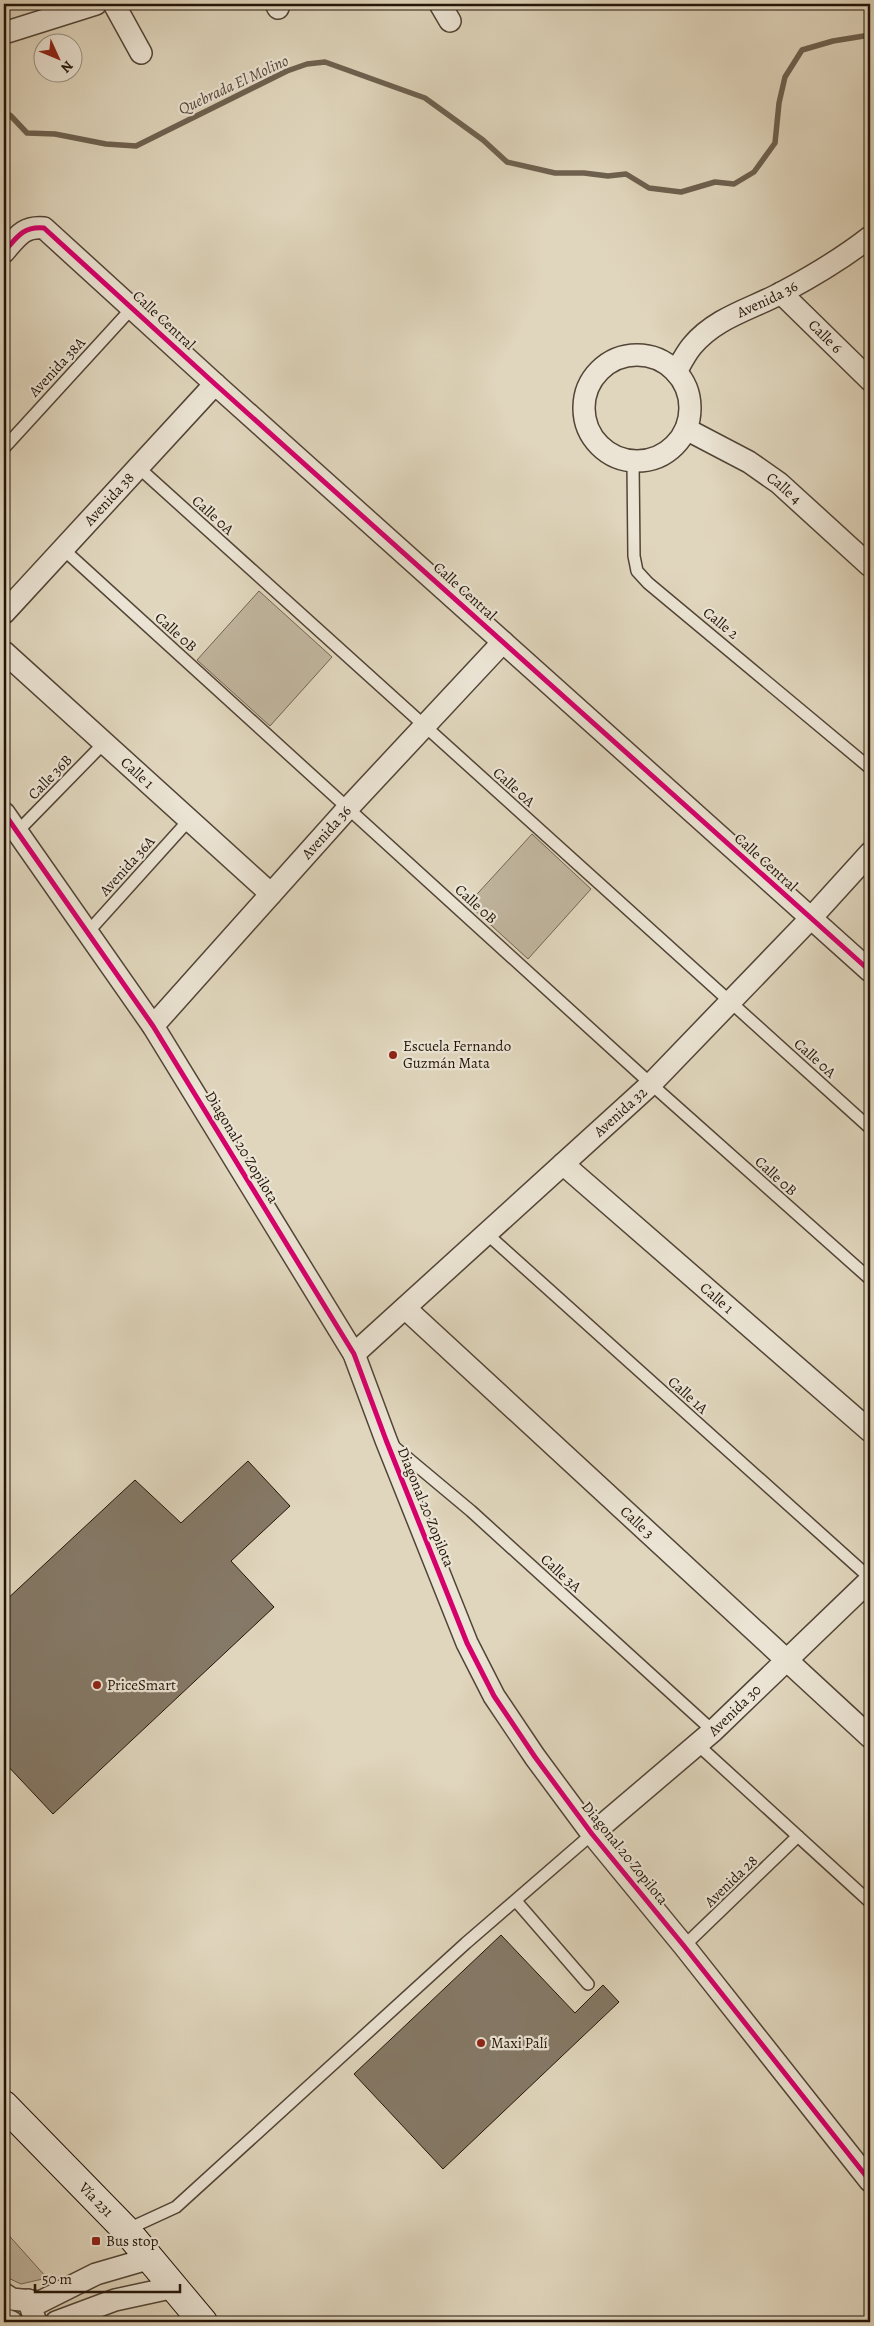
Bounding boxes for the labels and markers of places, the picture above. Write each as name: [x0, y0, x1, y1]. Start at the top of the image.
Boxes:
place label: Escuela Fernando Guzmán Mata: [403, 1036, 511, 1073]
marker: Escuela Fernando Guzmán Mata: [387, 1049, 399, 1061]
place label: PriceSmart: [107, 1675, 176, 1695]
marker: PriceSmart: [91, 1679, 103, 1691]
place label: Maxi Palí: [491, 2033, 548, 2053]
marker: Maxi Palí: [475, 2037, 487, 2049]
place label: Bus stop: [106, 2231, 159, 2251]
marker: Bus stop: [90, 2235, 102, 2247]

